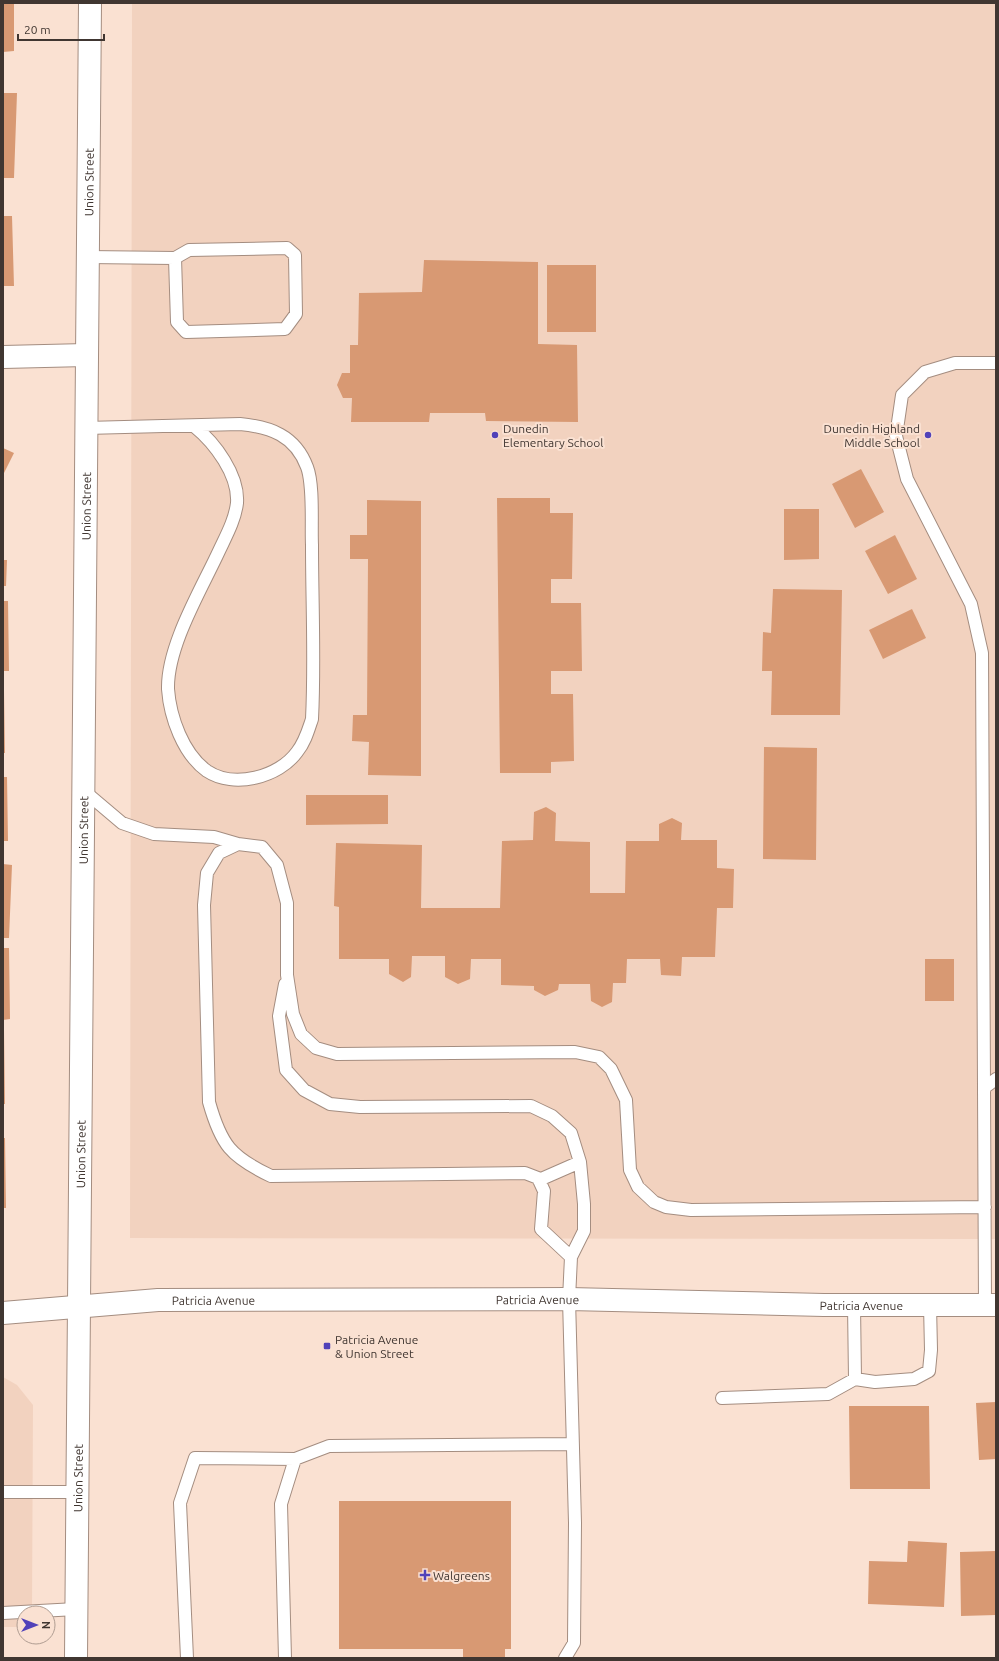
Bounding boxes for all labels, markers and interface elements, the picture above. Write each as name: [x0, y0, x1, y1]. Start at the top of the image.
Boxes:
scale bar: [18, 16, 104, 42]
text: 20 m: [24, 23, 51, 36]
street label: Union Street: [82, 148, 95, 216]
place label: Dunedin Elementary School: [503, 422, 603, 449]
place label: Dunedin Highland Middle School: [823, 422, 920, 449]
marker: Dunedin Elementary School: [490, 430, 500, 440]
marker: Dunedin Highland Middle School: [923, 430, 933, 440]
street label: Union Street: [79, 472, 93, 540]
street label: Union Street: [76, 796, 90, 864]
street label: Union Street: [73, 1120, 87, 1188]
street label: Patricia Avenue: [496, 1292, 579, 1306]
street label: Patricia Avenue: [172, 1293, 255, 1306]
street label: Patricia Avenue: [820, 1298, 903, 1312]
place label: Patricia Avenue & Union Street: [335, 1333, 418, 1360]
marker: Patricia Avenue & Union Street: [322, 1341, 332, 1351]
street label: Union Street: [71, 1444, 84, 1512]
place label: Walgreens: [433, 1569, 490, 1582]
marker: Walgreens: [420, 1570, 430, 1580]
north arrow: [16, 1605, 56, 1645]
text: N: [40, 1621, 52, 1629]

